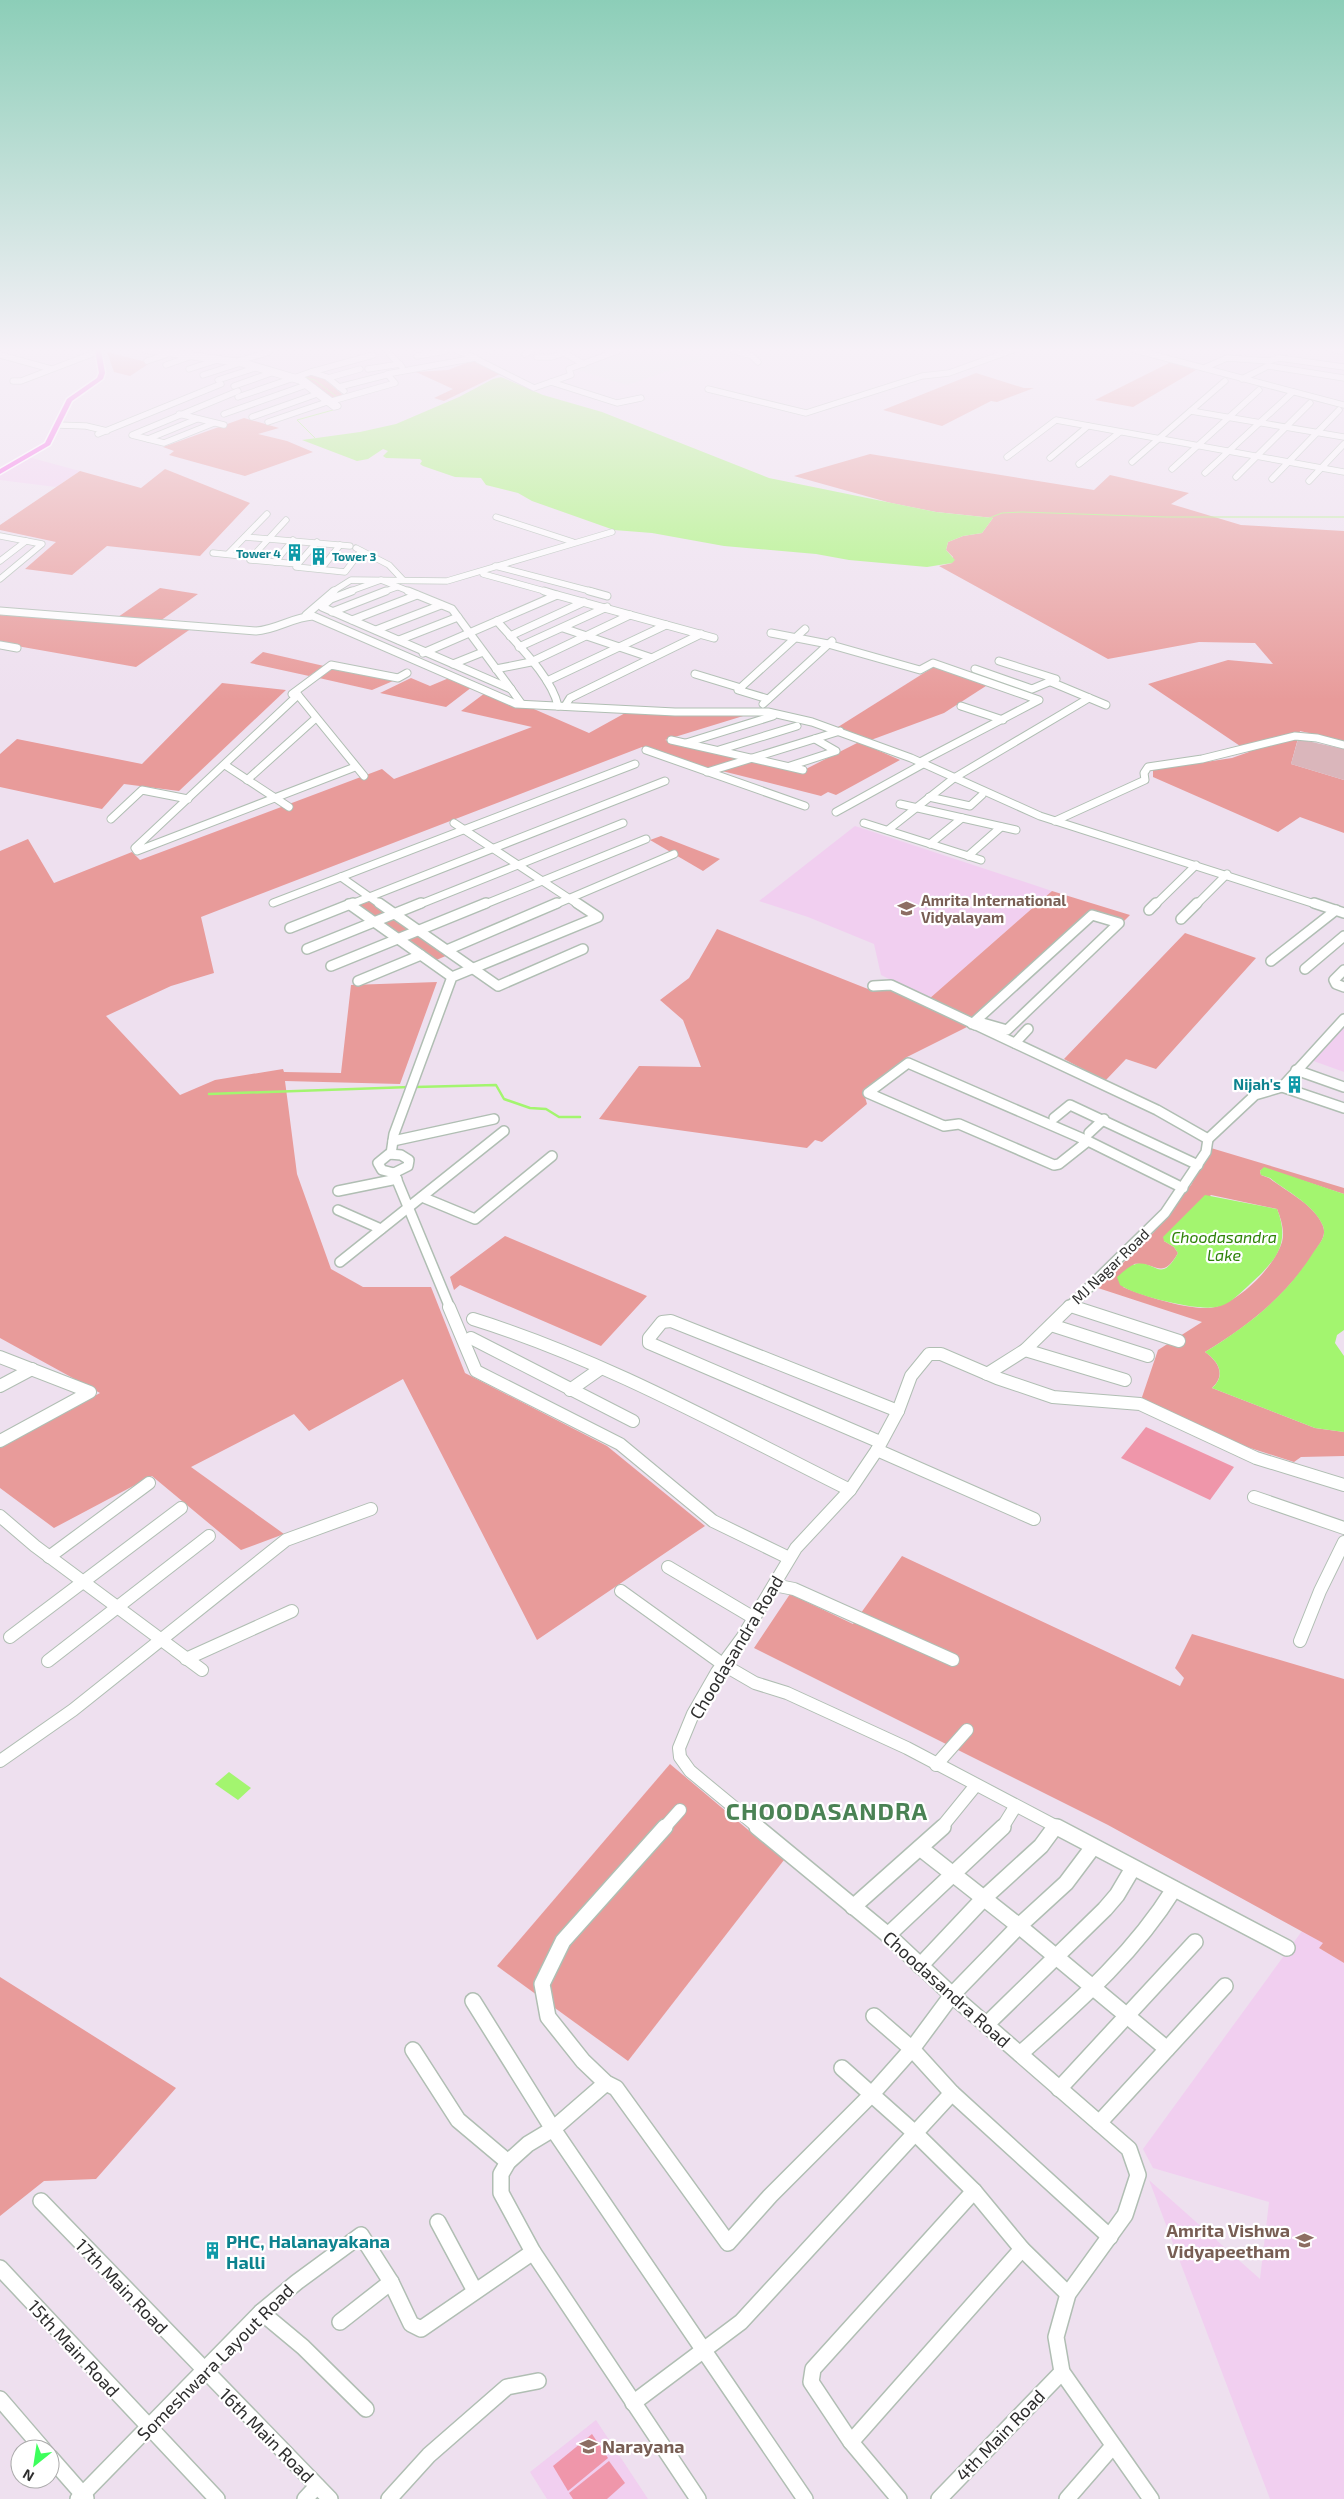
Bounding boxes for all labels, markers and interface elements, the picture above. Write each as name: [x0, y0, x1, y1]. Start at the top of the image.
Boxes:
building icon: Tower 4: [285, 543, 305, 563]
place label: Tower 4: [236, 546, 281, 560]
building icon: Tower 3: [308, 546, 328, 566]
place label: Tower 3: [332, 549, 376, 563]
place label: Amrita International Vidyalayam: [921, 891, 1066, 927]
school or university icon: Amrita International Vidyalayam: [897, 899, 917, 919]
building icon: Nijah's: [1285, 1074, 1305, 1094]
place label: Nijah's: [1233, 1075, 1281, 1093]
street label: MJ Nagar Road: [1068, 1225, 1152, 1307]
water label: Choodasandra Lake: [1171, 1227, 1277, 1264]
street label: Choodasandra Road: [684, 1571, 788, 1723]
district label: CHOODASANDRA: [726, 1796, 928, 1825]
street label: Choodasandra Road: [879, 1926, 1015, 2052]
place label: Amrita Vishwa Vidyapeetham: [1166, 2219, 1290, 2262]
place label: PHC, Halanayakana Halli: [226, 2230, 390, 2273]
school or university icon: Amrita Vishwa Vidyapeetham: [1294, 2230, 1314, 2250]
street label: 17th Main Road: [71, 2234, 173, 2338]
building icon: PHC, Halanayakana Halli: [202, 2241, 222, 2261]
street label: Someshwara Layout Road: [132, 2279, 298, 2445]
street label: 15th Main Road: [24, 2295, 124, 2401]
street label: 16th Main Road: [215, 2383, 319, 2487]
street label: 4th Main Road: [951, 2385, 1049, 2485]
place label: Narayana: [602, 2435, 684, 2457]
school or university icon: Narayana: [578, 2436, 598, 2456]
north arrow: [10, 2439, 60, 2489]
text: N: [20, 2466, 37, 2486]

